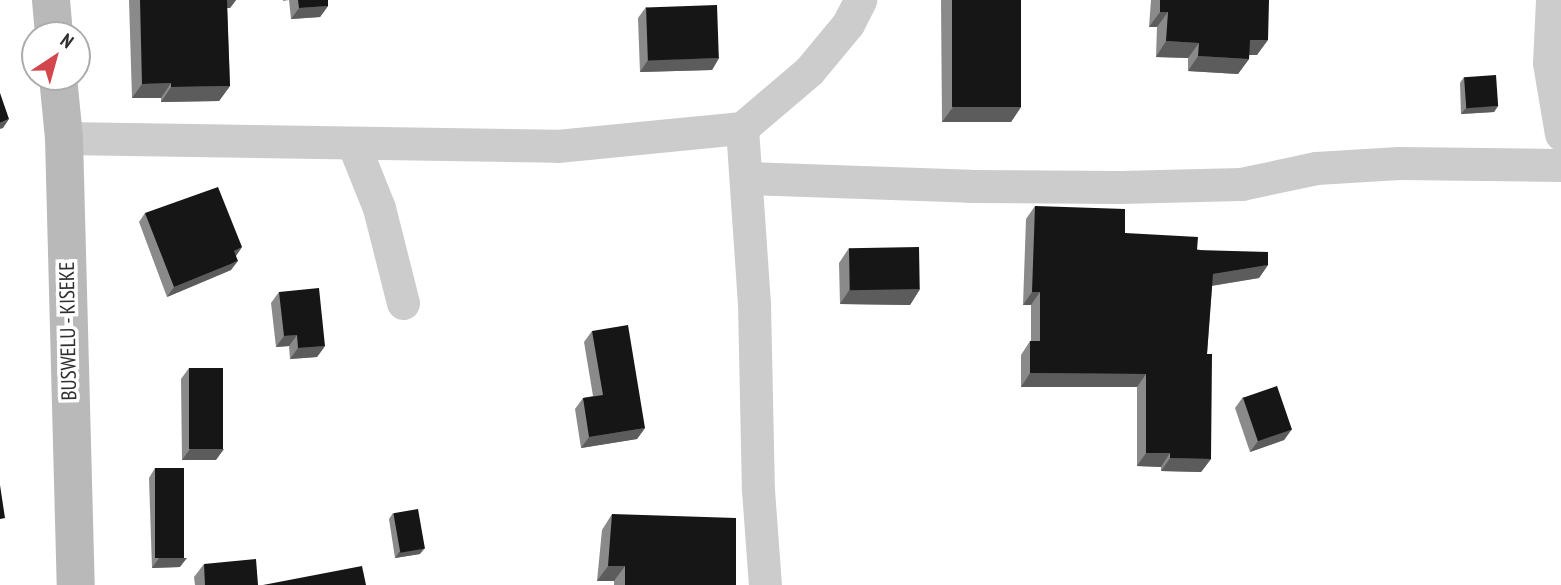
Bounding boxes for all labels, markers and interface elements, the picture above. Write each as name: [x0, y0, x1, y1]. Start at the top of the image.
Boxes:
north arrow: [21, 21, 91, 91]
text: N: [56, 28, 78, 53]
street label: BUSWELU - KISEKE: [54, 261, 82, 401]

